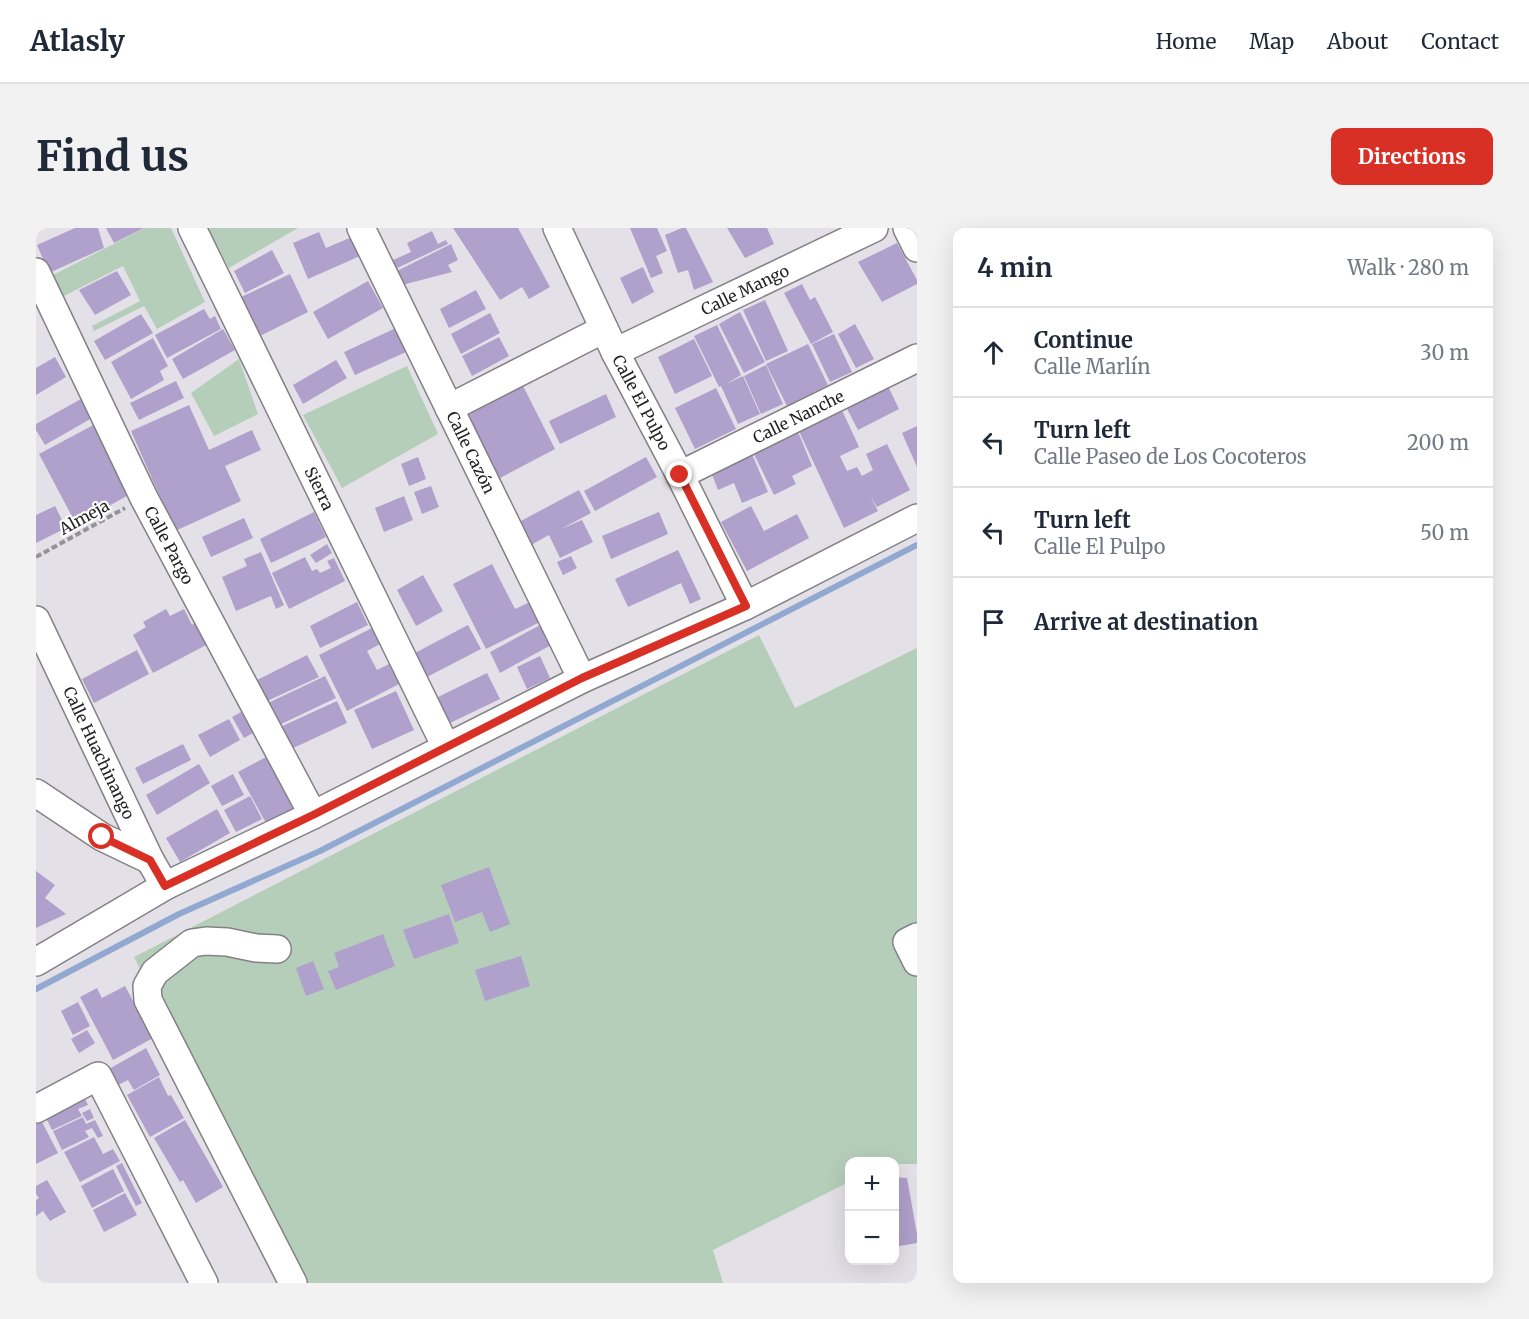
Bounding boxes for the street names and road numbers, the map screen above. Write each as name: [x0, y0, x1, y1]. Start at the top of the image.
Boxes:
street label: Calle Mango: [698, 260, 792, 319]
street label: Calle El Pulpo: [608, 351, 675, 454]
street label: Calle Nanche: [749, 386, 847, 448]
street label: Calle Cazón: [442, 408, 500, 497]
street label: Sierra: [300, 464, 339, 514]
street label: Almeja: [55, 495, 113, 539]
street label: Calle Pargo: [140, 503, 198, 588]
street label: Calle Huachinango: [59, 683, 139, 822]

